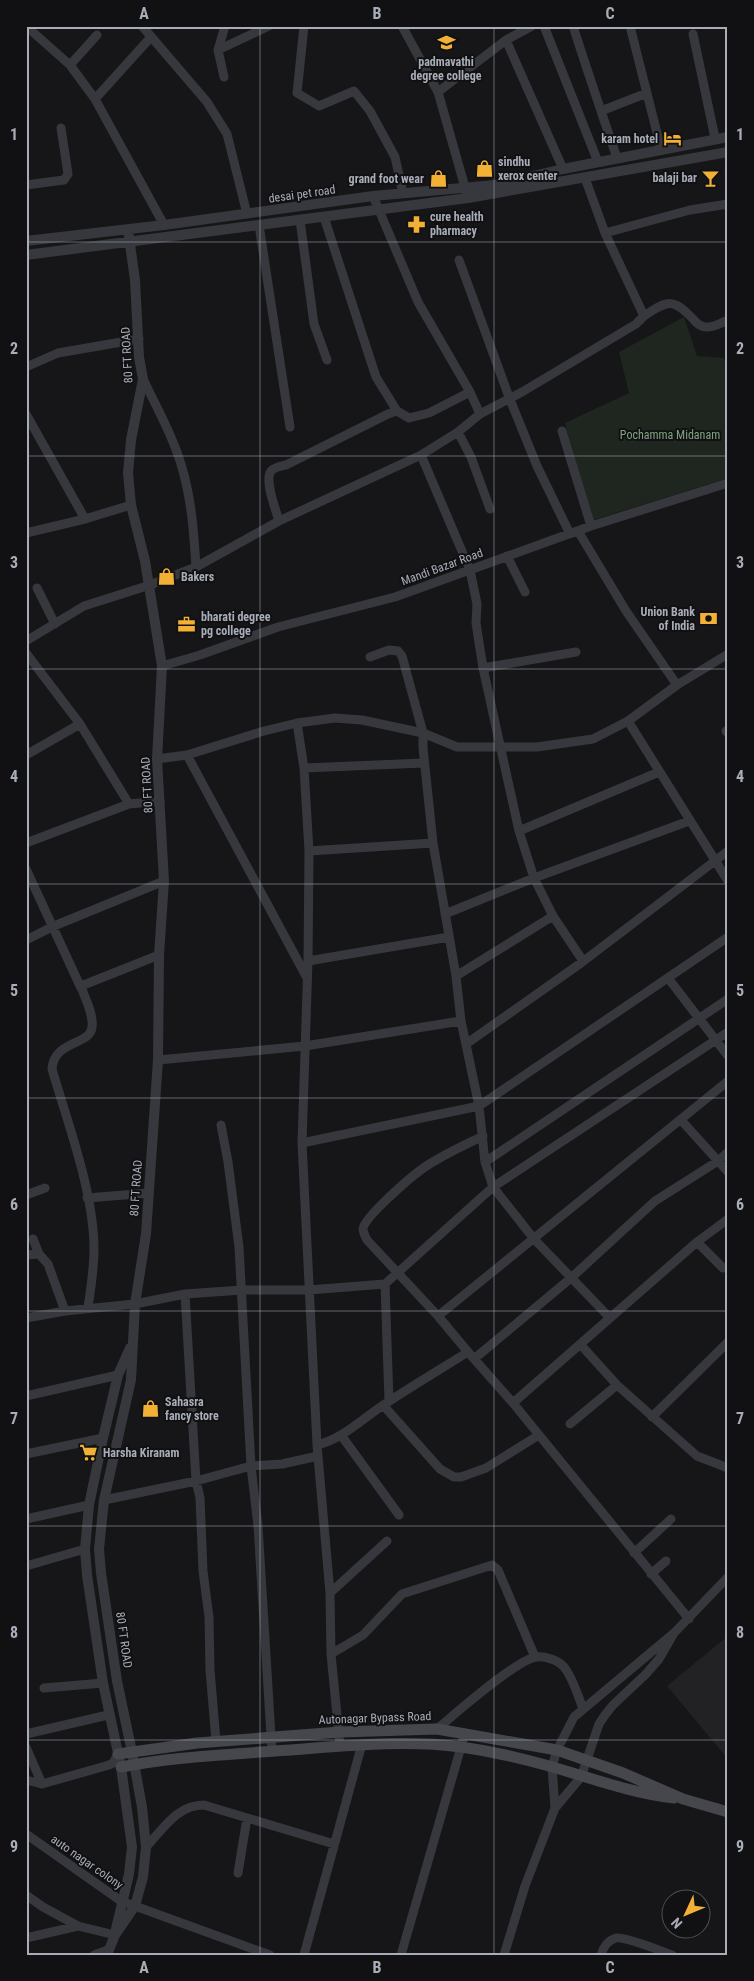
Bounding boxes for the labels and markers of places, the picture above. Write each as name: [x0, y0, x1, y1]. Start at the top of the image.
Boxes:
school or university icon: padmavathi degree college: [436, 33, 456, 53]
place label: padmavathi degree college: [411, 55, 482, 83]
hotel icon: karam hotel: [662, 129, 682, 149]
place label: karam hotel: [601, 132, 658, 146]
place label: sindhu xerox center: [498, 155, 557, 183]
shop icon: sindhu xerox center: [474, 159, 494, 179]
bar icon: balaji bar: [701, 168, 721, 188]
shop icon: grand foot wear: [428, 169, 448, 189]
place label: balaji bar: [652, 171, 697, 185]
place label: grand foot wear: [349, 172, 424, 186]
place label: cure health pharmacy: [430, 210, 484, 238]
pharmacy icon: cure health pharmacy: [406, 214, 426, 234]
shop icon: Bakers: [157, 567, 177, 587]
place label: Bakers: [181, 570, 215, 584]
place label: Union Bank of India: [641, 605, 695, 633]
bank icon: Union Bank of India: [699, 609, 719, 629]
place label: bharati degree pg college: [201, 610, 271, 638]
office icon: bharati degree pg college: [177, 614, 197, 634]
place label: Sahasra fancy store: [165, 1395, 219, 1423]
shop icon: Sahasra fancy store: [141, 1399, 161, 1419]
supermarket icon: Harsha Kiranam: [79, 1443, 99, 1463]
place label: Harsha Kiranam: [103, 1446, 179, 1460]

